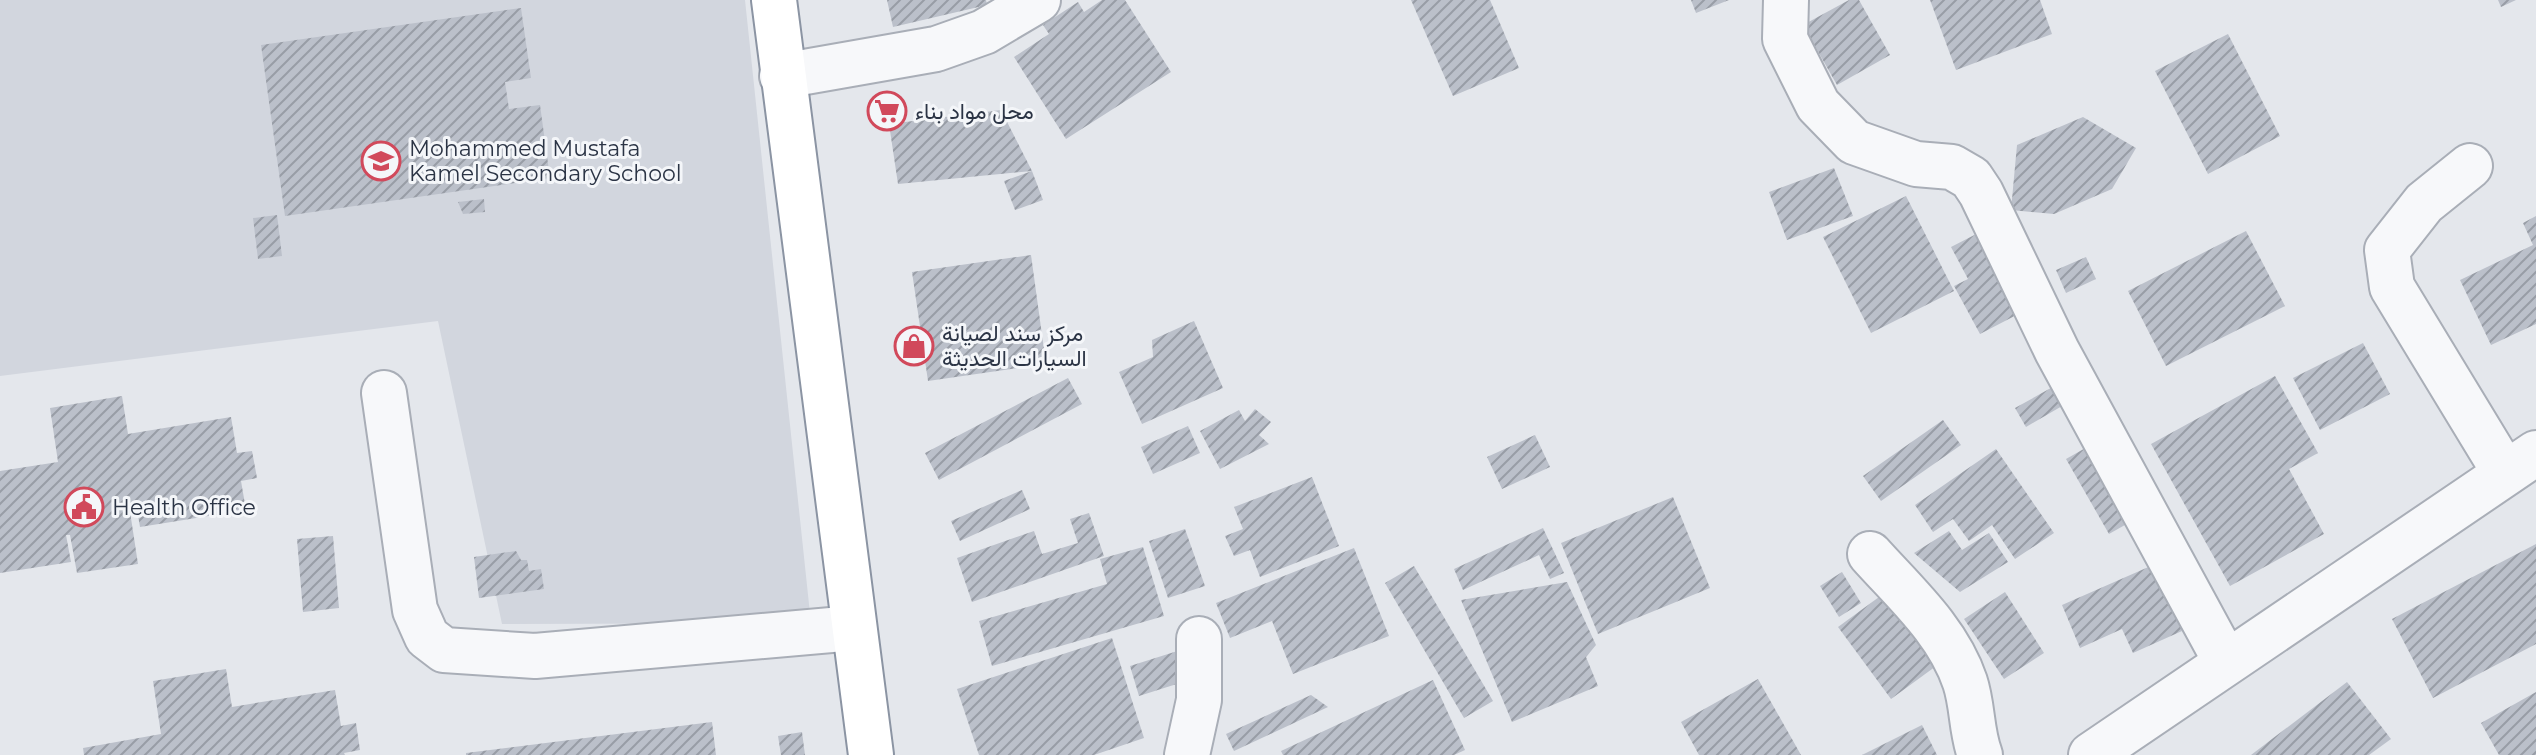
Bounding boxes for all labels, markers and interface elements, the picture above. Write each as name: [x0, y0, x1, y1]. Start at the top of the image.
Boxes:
supermarket icon: محل مواد بناء: [866, 90, 908, 132]
place label: محل مواد بناء: [915, 98, 1034, 125]
place label: Mohammed Mustafa Kamel Secondary School: [409, 135, 682, 187]
school or university icon: Mohammed Mustafa Kamel Secondary School: [360, 140, 402, 182]
place label: مركز سند لصيانة السيارات الحديثة: [942, 320, 1087, 372]
shop icon: مركز سند لصيانة السيارات الحديثة: [893, 325, 935, 367]
public building icon: Health Office: [63, 486, 105, 528]
place label: Health Office: [112, 494, 256, 521]

